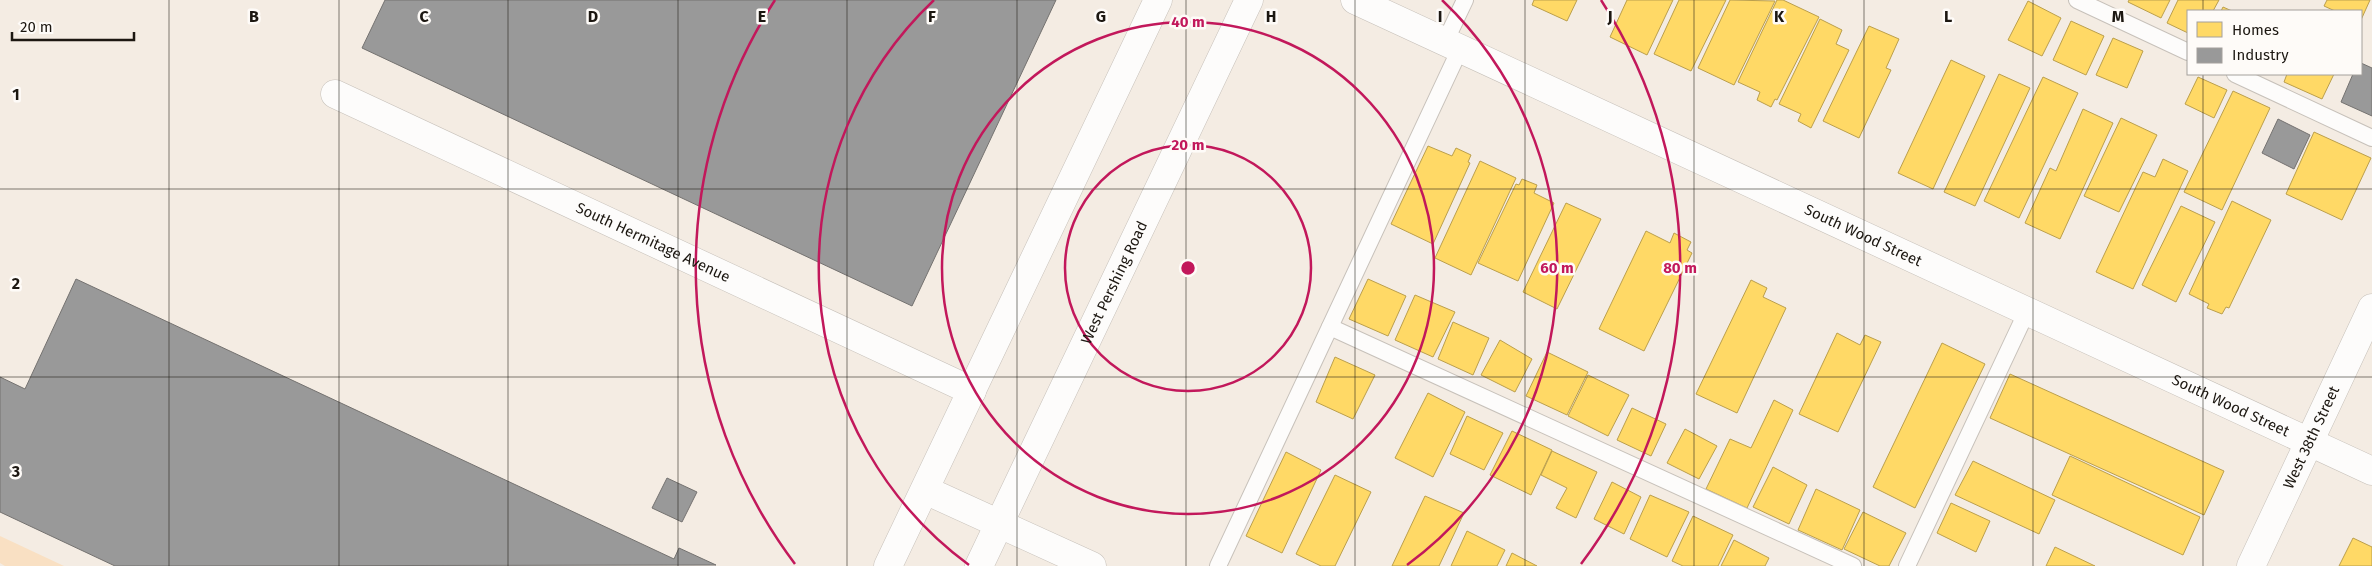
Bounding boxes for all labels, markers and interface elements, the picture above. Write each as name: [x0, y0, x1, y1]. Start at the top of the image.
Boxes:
text: B: [249, 7, 259, 26]
text: C: [419, 7, 429, 26]
text: D: [588, 7, 598, 26]
text: E: [758, 7, 766, 26]
text: F: [928, 7, 936, 26]
text: G: [1096, 7, 1106, 26]
text: H: [1266, 7, 1276, 26]
text: I: [1438, 7, 1442, 26]
text: J: [1606, 7, 1613, 26]
text: K: [1774, 7, 1785, 26]
text: L: [1944, 7, 1952, 26]
text: M: [2112, 7, 2125, 26]
scale bar: [12, 10, 135, 42]
legend: [2187, 10, 2362, 75]
text: 40 m: [1171, 13, 1205, 31]
text: 20 m: [20, 18, 53, 36]
text: Homes: [2232, 21, 2279, 39]
text: Industry: [2232, 46, 2289, 64]
text: 1: [12, 85, 20, 104]
text: 20 m: [1172, 136, 1204, 154]
street label: South Hermitage Avenue: [573, 199, 733, 286]
street label: South Wood Street: [1802, 200, 1925, 271]
street label: West Pershing Road: [1077, 218, 1151, 347]
centre of rings: [1179, 259, 1197, 277]
text: 60 m: [1540, 259, 1574, 277]
text: 80 m: [1663, 259, 1697, 277]
text: 2: [12, 274, 20, 293]
street label: South Wood Street: [2169, 371, 2293, 441]
street label: West 38th Street: [2279, 383, 2343, 492]
text: 3: [11, 462, 20, 481]

